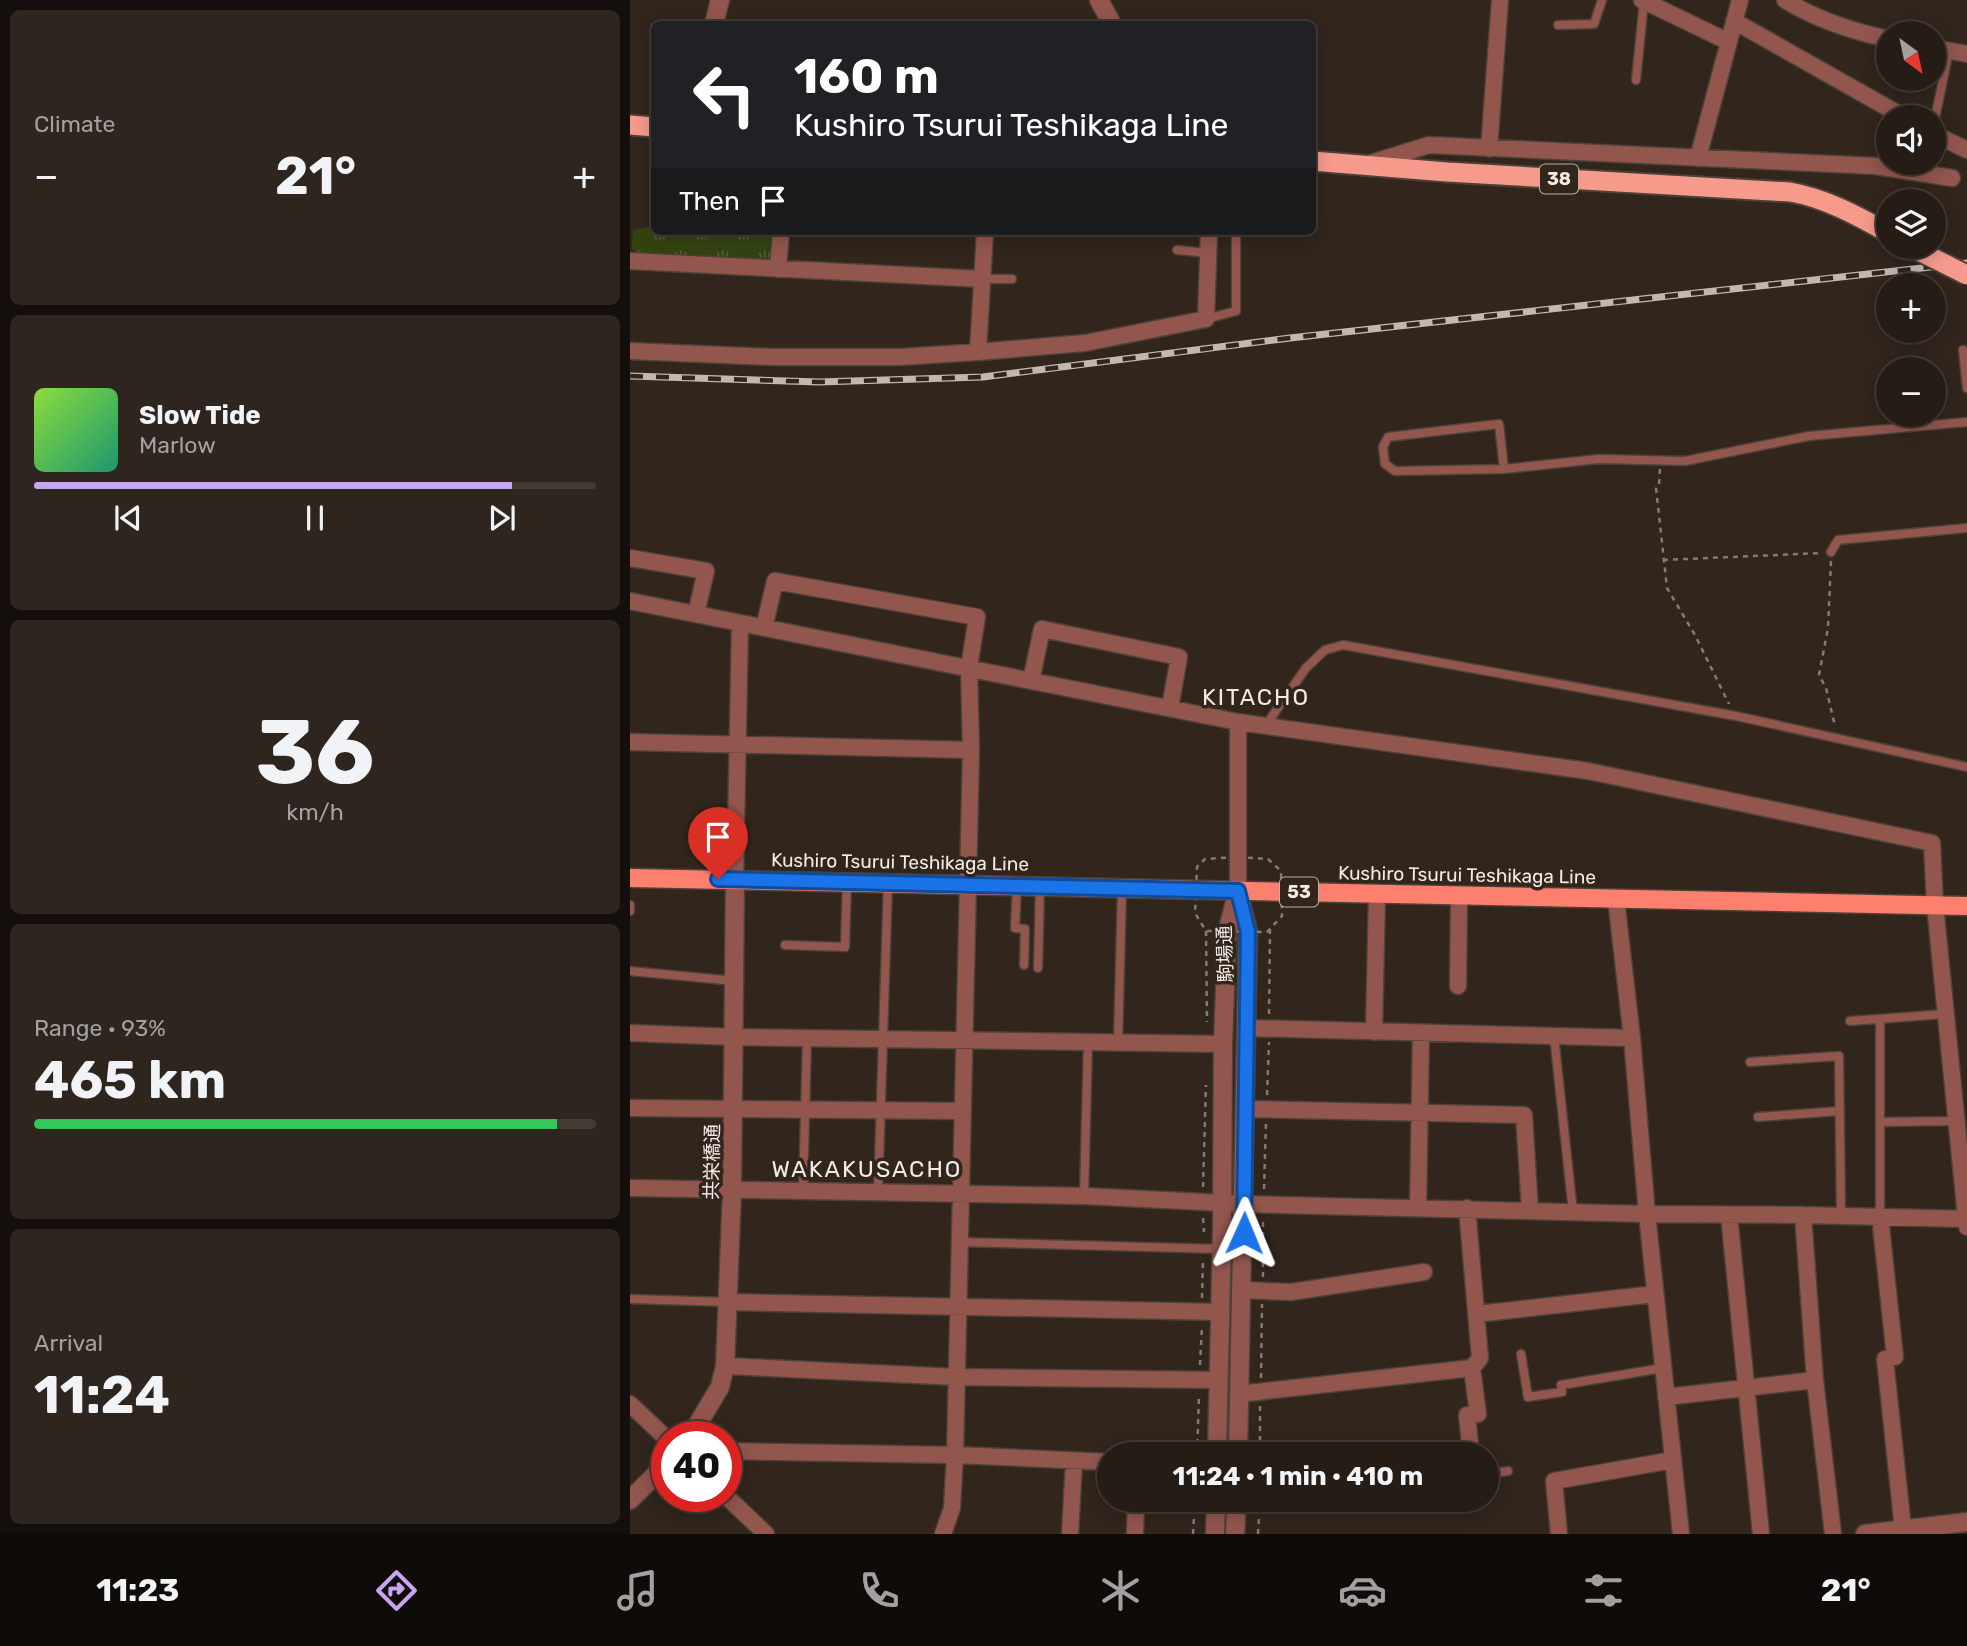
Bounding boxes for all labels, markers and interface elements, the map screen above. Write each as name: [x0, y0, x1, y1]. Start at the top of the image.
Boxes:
north arrow: [1876, 21, 1946, 91]
map controls: [1876, 21, 1946, 427]
text: 160 m: [794, 47, 939, 105]
icon: left: [679, 49, 770, 140]
button: sound: [1876, 105, 1946, 175]
text: Kushiro Tsurui Teshikaga Line: [794, 106, 1229, 144]
text: Climate: [34, 110, 115, 138]
text: 21°: [275, 145, 356, 207]
text: −: [34, 153, 59, 199]
text: +: [572, 153, 596, 199]
road number: 38: [1540, 164, 1578, 194]
icon: arrive: [754, 182, 792, 220]
text: Then: [679, 186, 740, 217]
button: layers: [1876, 189, 1946, 259]
button: +: [1876, 273, 1946, 343]
button: −: [1876, 357, 1946, 427]
text: Slow Tide: [139, 400, 261, 431]
text: Marlow: [139, 431, 216, 459]
icon: previous: [109, 499, 147, 537]
icon: pause: [296, 499, 334, 537]
icon: next: [483, 499, 521, 537]
district label: KITACHO: [1202, 683, 1310, 711]
text: 36: [255, 698, 375, 806]
text: km/h: [286, 798, 344, 826]
pin: [688, 807, 748, 879]
icon: arrive: [699, 818, 737, 856]
street label: Kushiro Tsurui Teshikaga Line: [771, 848, 1029, 876]
street label: Kushiro Tsurui Teshikaga Line: [1338, 861, 1596, 889]
road number: 53: [1280, 878, 1318, 906]
street label: 駒場通: [1213, 925, 1237, 983]
text: Range · 93%: [34, 1014, 166, 1042]
text: 465 km: [34, 1049, 226, 1111]
street label: 共栄橋通: [700, 1124, 724, 1200]
district label: WAKAKUSACHO: [772, 1155, 962, 1183]
position arrow: [1207, 1196, 1281, 1270]
text: Arrival: [34, 1329, 103, 1357]
text: 11:24: [34, 1364, 170, 1426]
speed limit sign: 40: [651, 1421, 742, 1512]
text: 11:24 · 1 min · 410 m: [1173, 1461, 1423, 1492]
icon: directions: [372, 1566, 421, 1615]
icon: music: [613, 1566, 662, 1615]
icon: phone: [855, 1566, 904, 1615]
icon: climate: [1096, 1566, 1145, 1615]
icon: car: [1338, 1566, 1387, 1615]
icon: filters: [1579, 1566, 1628, 1615]
text: 11:23: [96, 1571, 179, 1609]
text: 21°: [1821, 1571, 1871, 1609]

